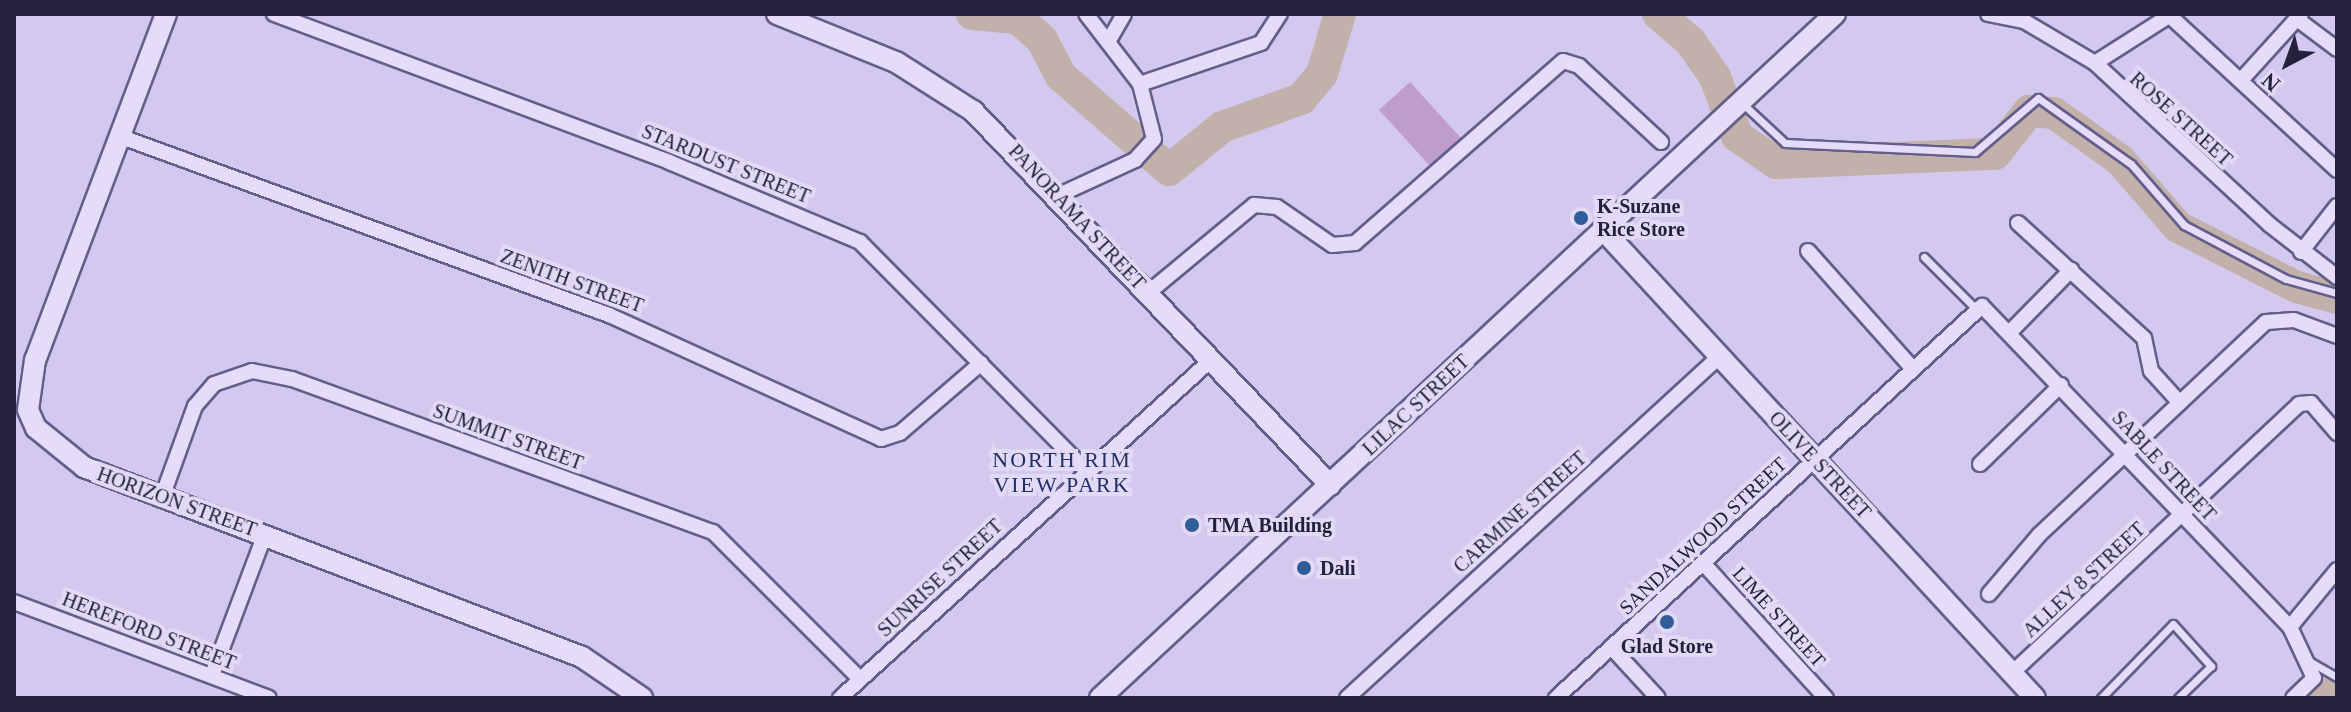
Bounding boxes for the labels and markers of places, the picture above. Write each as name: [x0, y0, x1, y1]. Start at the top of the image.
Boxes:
place label: K-Suzane Rice Store: [1597, 194, 1685, 241]
marker: K-Suzane Rice Store: [1572, 209, 1590, 227]
place label: TMA Building: [1208, 513, 1333, 537]
marker: TMA Building: [1183, 516, 1201, 534]
place label: Dali: [1320, 556, 1356, 580]
marker: Dali: [1295, 559, 1313, 577]
marker: Glad Store: [1658, 613, 1676, 631]
place label: Glad Store: [1621, 634, 1713, 658]

